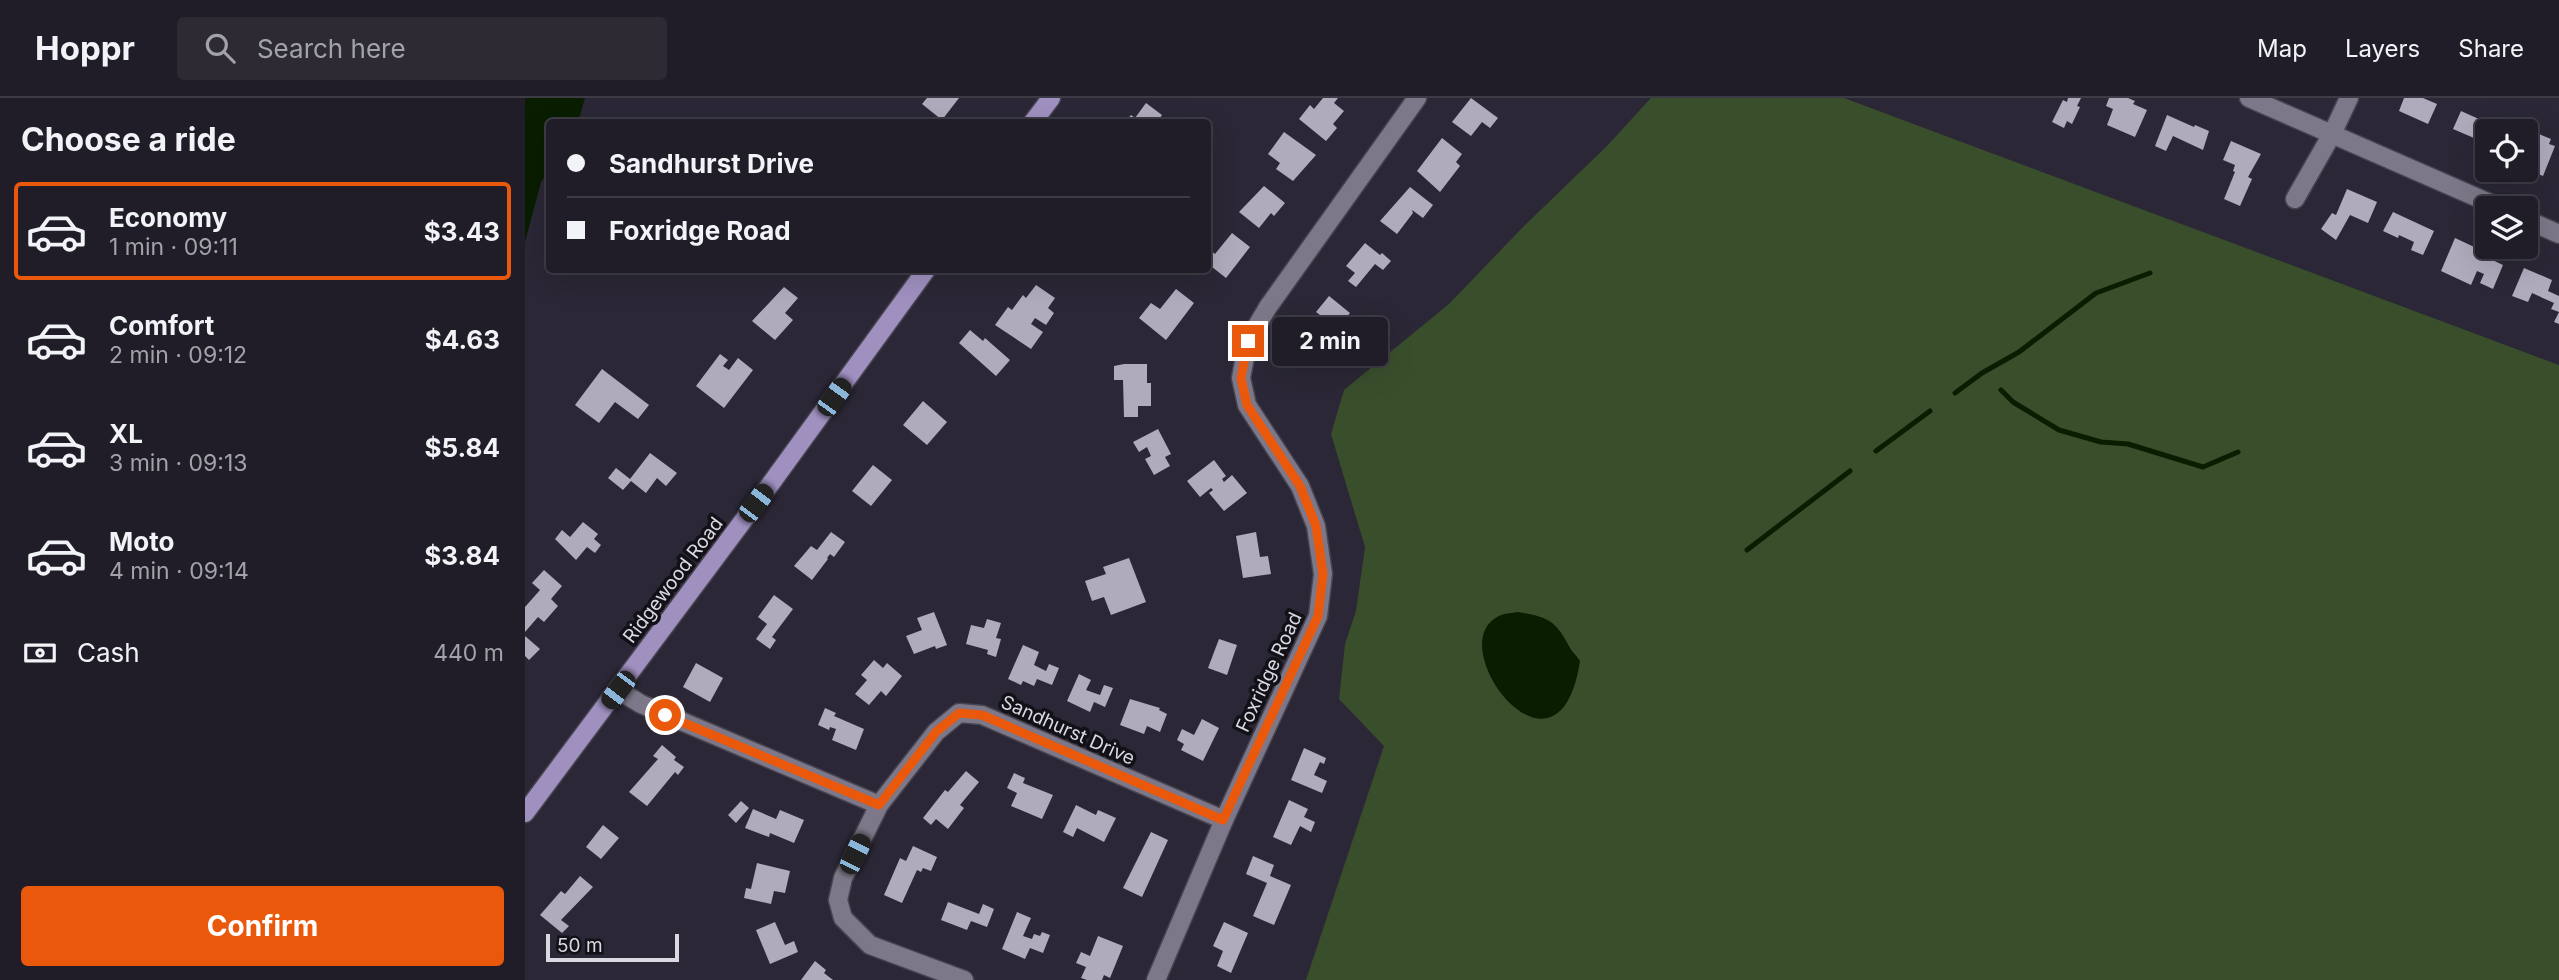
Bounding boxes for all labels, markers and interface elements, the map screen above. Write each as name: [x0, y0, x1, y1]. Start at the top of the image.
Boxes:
search box: [177, 17, 667, 80]
text: Hoppr: [35, 28, 135, 68]
icon: search: [201, 29, 239, 67]
text: Search here: [257, 33, 406, 64]
text: Map: [2257, 34, 2307, 63]
text: Layers: [2345, 34, 2420, 63]
text: Share: [2458, 34, 2524, 63]
map controls: [2475, 119, 2538, 259]
button: locate: [2475, 119, 2538, 182]
text: Choose a ride: [21, 120, 236, 159]
text: Sandhurst Drive: [609, 148, 814, 179]
button: layers: [2475, 196, 2538, 259]
icon: car: [25, 200, 88, 263]
text: Economy: [109, 202, 227, 233]
text: Foxridge Road: [609, 215, 791, 246]
text: $3.43: [424, 216, 500, 247]
text: 1 min · 09:11: [109, 233, 238, 261]
icon: car: [25, 308, 88, 371]
text: Comfort: [109, 310, 214, 341]
callout: 2 min: [1273, 316, 1388, 366]
text: $4.63: [425, 324, 500, 355]
route end: [1232, 325, 1264, 357]
text: 2 min: [1299, 327, 1361, 355]
text: 2 min · 09:12: [109, 341, 247, 369]
car: [814, 374, 855, 420]
icon: car: [25, 416, 88, 479]
text: XL: [109, 418, 143, 449]
text: $5.84: [425, 432, 500, 463]
text: 3 min · 09:13: [109, 449, 248, 477]
car: [735, 480, 778, 526]
street label: Ridgewood Road: [618, 513, 728, 647]
icon: car: [25, 524, 88, 587]
text: Moto: [109, 526, 174, 557]
text: $3.84: [424, 540, 500, 571]
text: 4 min · 09:14: [109, 557, 249, 585]
street label: Foxridge Road: [1231, 608, 1307, 736]
icon: cash: [21, 634, 59, 672]
text: Cash: [77, 637, 140, 668]
text: 440 m: [433, 639, 504, 667]
car: [597, 667, 640, 713]
street label: Sandhurst Drive: [998, 690, 1138, 770]
route start: [649, 699, 681, 731]
car: [837, 831, 874, 877]
button: Confirm: [21, 886, 504, 966]
scale bar: [546, 931, 679, 963]
text: 50 m: [557, 934, 603, 957]

